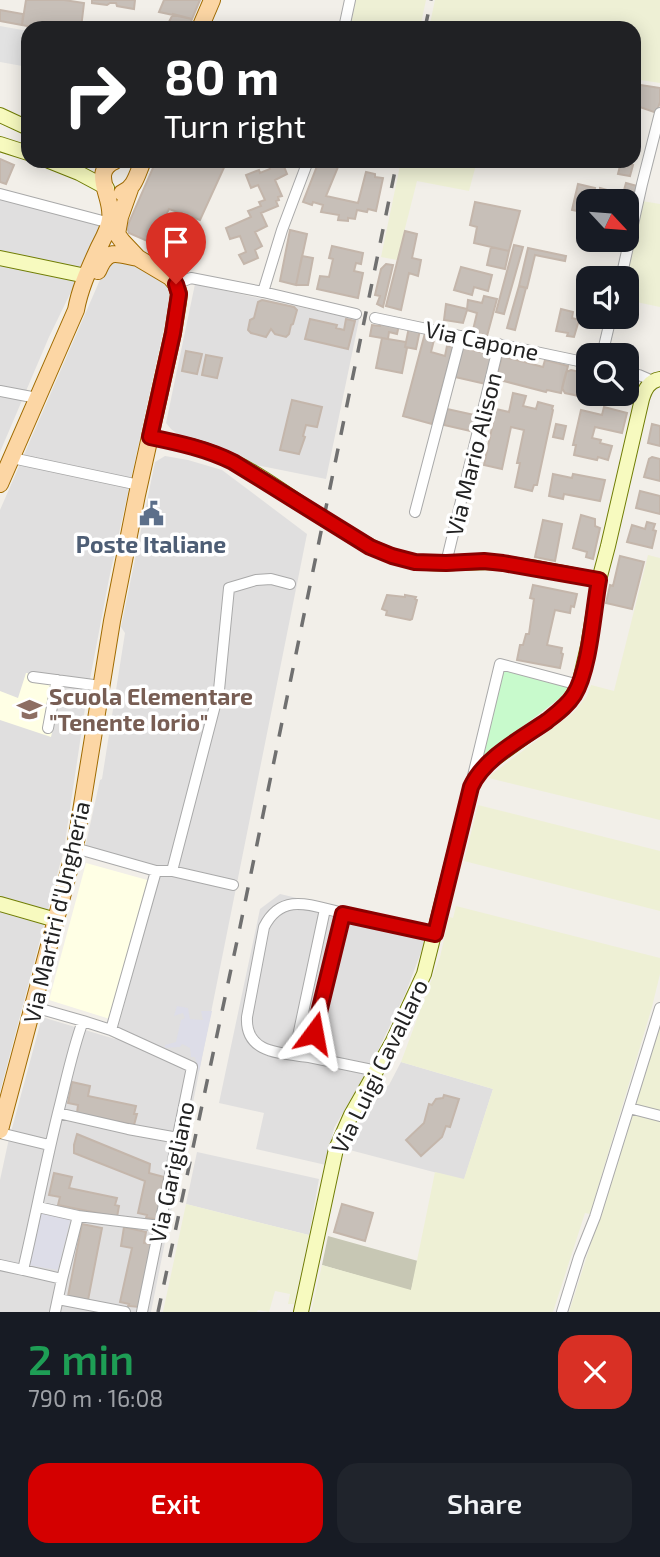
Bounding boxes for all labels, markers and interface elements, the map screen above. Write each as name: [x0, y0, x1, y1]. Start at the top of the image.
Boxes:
text: 80 m: [164, 46, 279, 105]
icon: right: [49, 49, 140, 140]
text: Turn right: [164, 106, 306, 144]
north arrow: [576, 189, 639, 252]
map controls: [576, 189, 639, 406]
pin: [146, 212, 206, 284]
icon: arrive: [157, 223, 195, 261]
button: sound: [576, 266, 639, 329]
street label: Via Capone: [423, 314, 541, 366]
button: search: [576, 343, 639, 406]
street label: Via Mario Alison: [439, 369, 507, 539]
public building icon: Poste Italiane: [137, 500, 165, 528]
place label: Poste Italiane: [76, 530, 226, 558]
place label: Scuola Elementare "Tenente Iorio": [49, 682, 253, 736]
school or university icon: Scuola Elementare "Tenente Iorio": [15, 695, 43, 723]
street label: Via Martiri d'Ungheria: [17, 798, 95, 1026]
street label: Via Luigi Cavallaro: [325, 974, 433, 1158]
position arrow: [277, 996, 351, 1070]
street label: Via Garigliano: [142, 1099, 200, 1245]
text: 2 min: [28, 1333, 134, 1383]
button: close: [558, 1335, 632, 1409]
text: 790 m · 16:08: [28, 1384, 163, 1412]
button: Exit: [28, 1463, 323, 1543]
button: Share: [337, 1463, 632, 1543]

